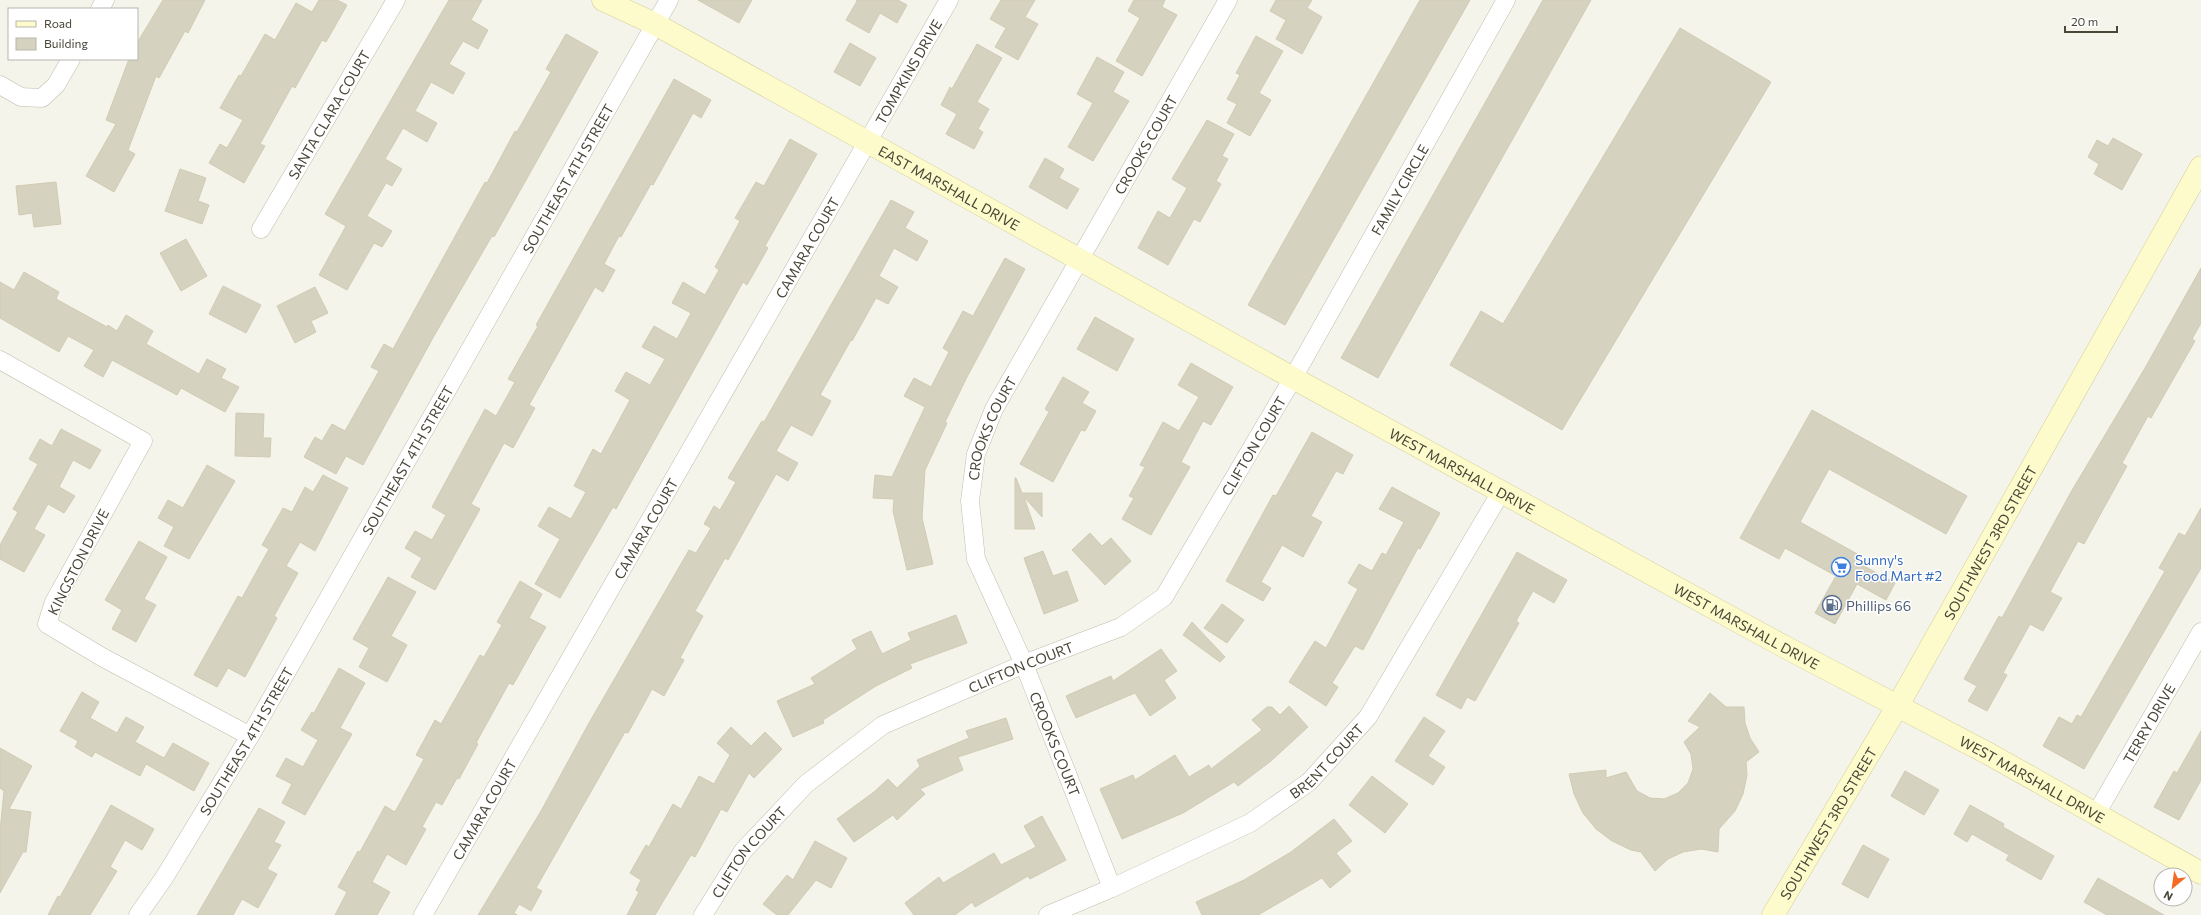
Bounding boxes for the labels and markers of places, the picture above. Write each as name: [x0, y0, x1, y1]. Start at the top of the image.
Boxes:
place label: Sunny's Food Mart #2: [1855, 551, 1942, 584]
supermarket icon: Sunny's Food Mart #2: [1830, 556, 1852, 578]
fuel station icon: Phillips 66: [1821, 594, 1843, 616]
place label: Phillips 66: [1846, 597, 1911, 614]

